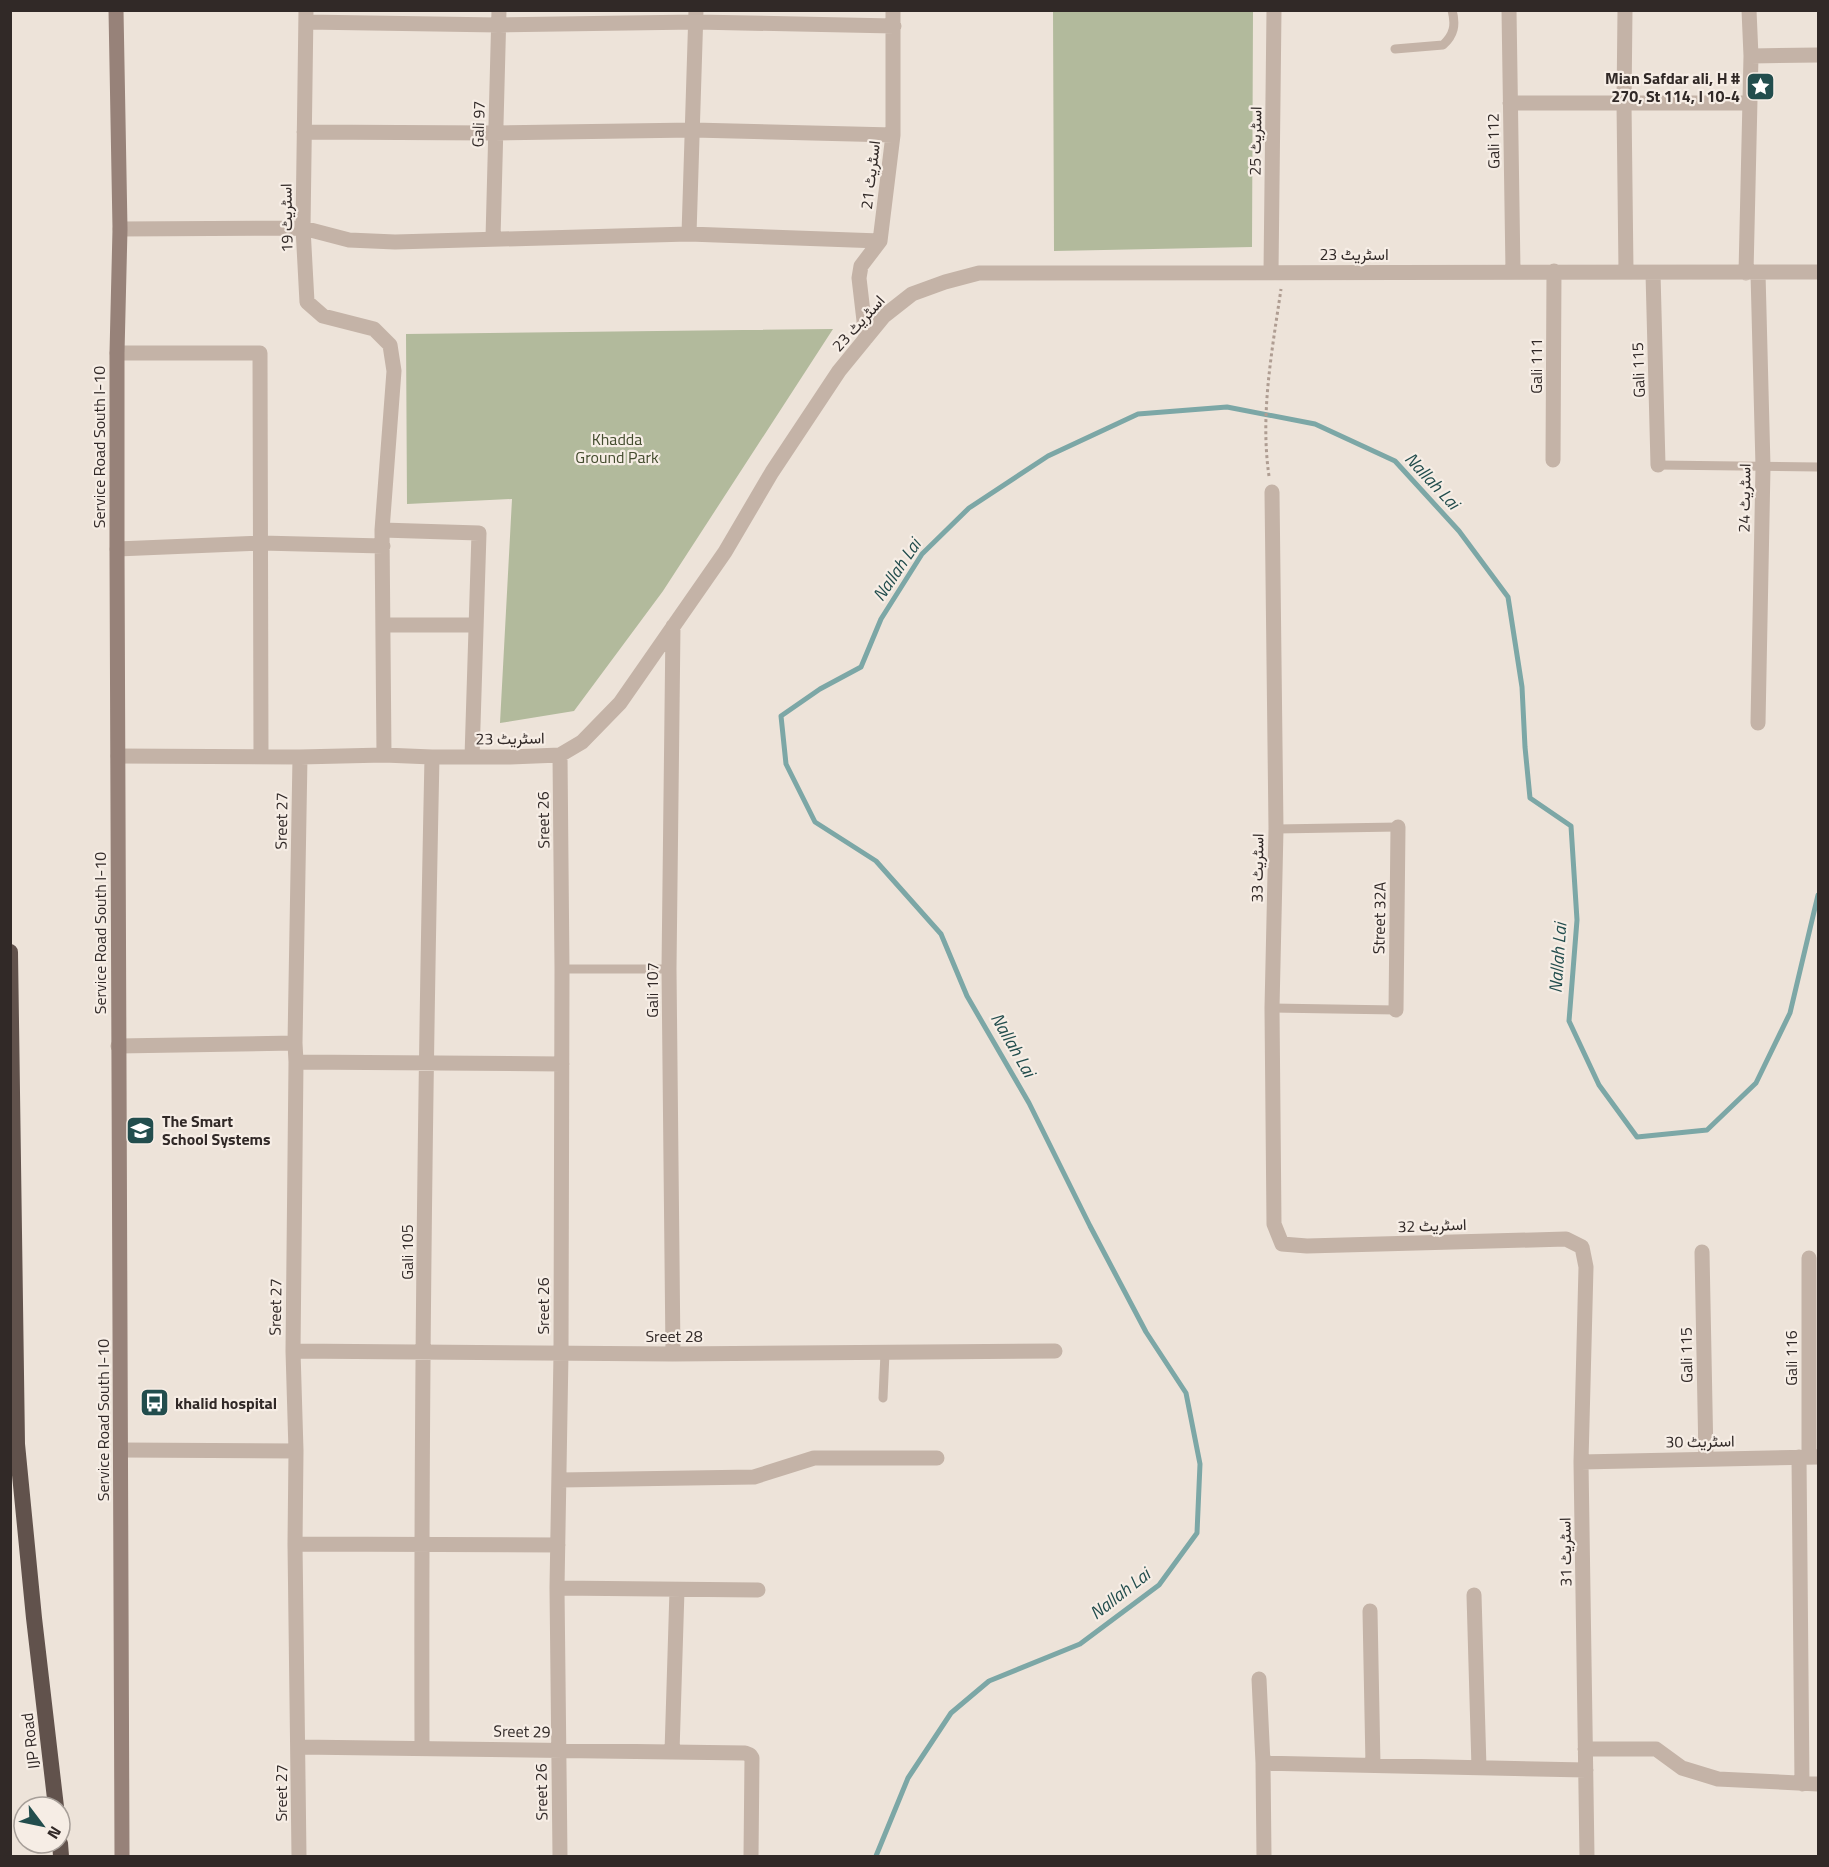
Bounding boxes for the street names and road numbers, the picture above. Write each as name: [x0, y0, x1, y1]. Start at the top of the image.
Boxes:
street label: Gali 97: [465, 100, 491, 148]
street label: اسٹریٹ 25: [1242, 106, 1268, 176]
street label: Gali 112: [1481, 113, 1505, 169]
street label: اسٹریٹ 21: [854, 139, 886, 211]
street label: اسٹریٹ 19: [273, 183, 299, 253]
street label: اسٹریٹ 23: [1319, 242, 1389, 266]
street label: اسٹریٹ 23: [826, 289, 890, 357]
street label: Gali 111: [1524, 338, 1548, 394]
street label: Gali 115: [1625, 342, 1651, 398]
street label: Service Road South I-10: [87, 366, 111, 528]
street label: اسٹریٹ 24: [1731, 463, 1757, 533]
street label: اسٹریٹ 23: [475, 725, 545, 751]
street label: Sreet 26: [531, 791, 555, 849]
street label: Sreet 27: [269, 792, 293, 850]
street label: اسٹریٹ 33: [1244, 833, 1270, 903]
street label: Service Road South I-10: [88, 852, 112, 1014]
street label: Street 32A: [1366, 881, 1392, 954]
street label: Gali 107: [640, 962, 664, 1018]
street label: اسٹریٹ 32: [1397, 1212, 1467, 1238]
street label: Gali 105: [395, 1224, 419, 1280]
street label: Sreet 26: [531, 1277, 555, 1335]
street label: Sreet 27: [263, 1278, 287, 1336]
street label: Sreet 28: [645, 1324, 703, 1348]
street label: Gali 115: [1674, 1327, 1698, 1383]
street label: Gali 116: [1779, 1330, 1803, 1386]
street label: Service Road South I-10: [91, 1339, 115, 1501]
street label: اسٹریٹ 30: [1665, 1428, 1735, 1454]
street label: اسٹریٹ 31: [1552, 1517, 1578, 1587]
street label: IJP Road: [15, 1712, 45, 1770]
street label: Sreet 29: [493, 1719, 551, 1743]
street label: Sreet 26: [529, 1763, 553, 1821]
street label: Sreet 27: [269, 1764, 293, 1822]

